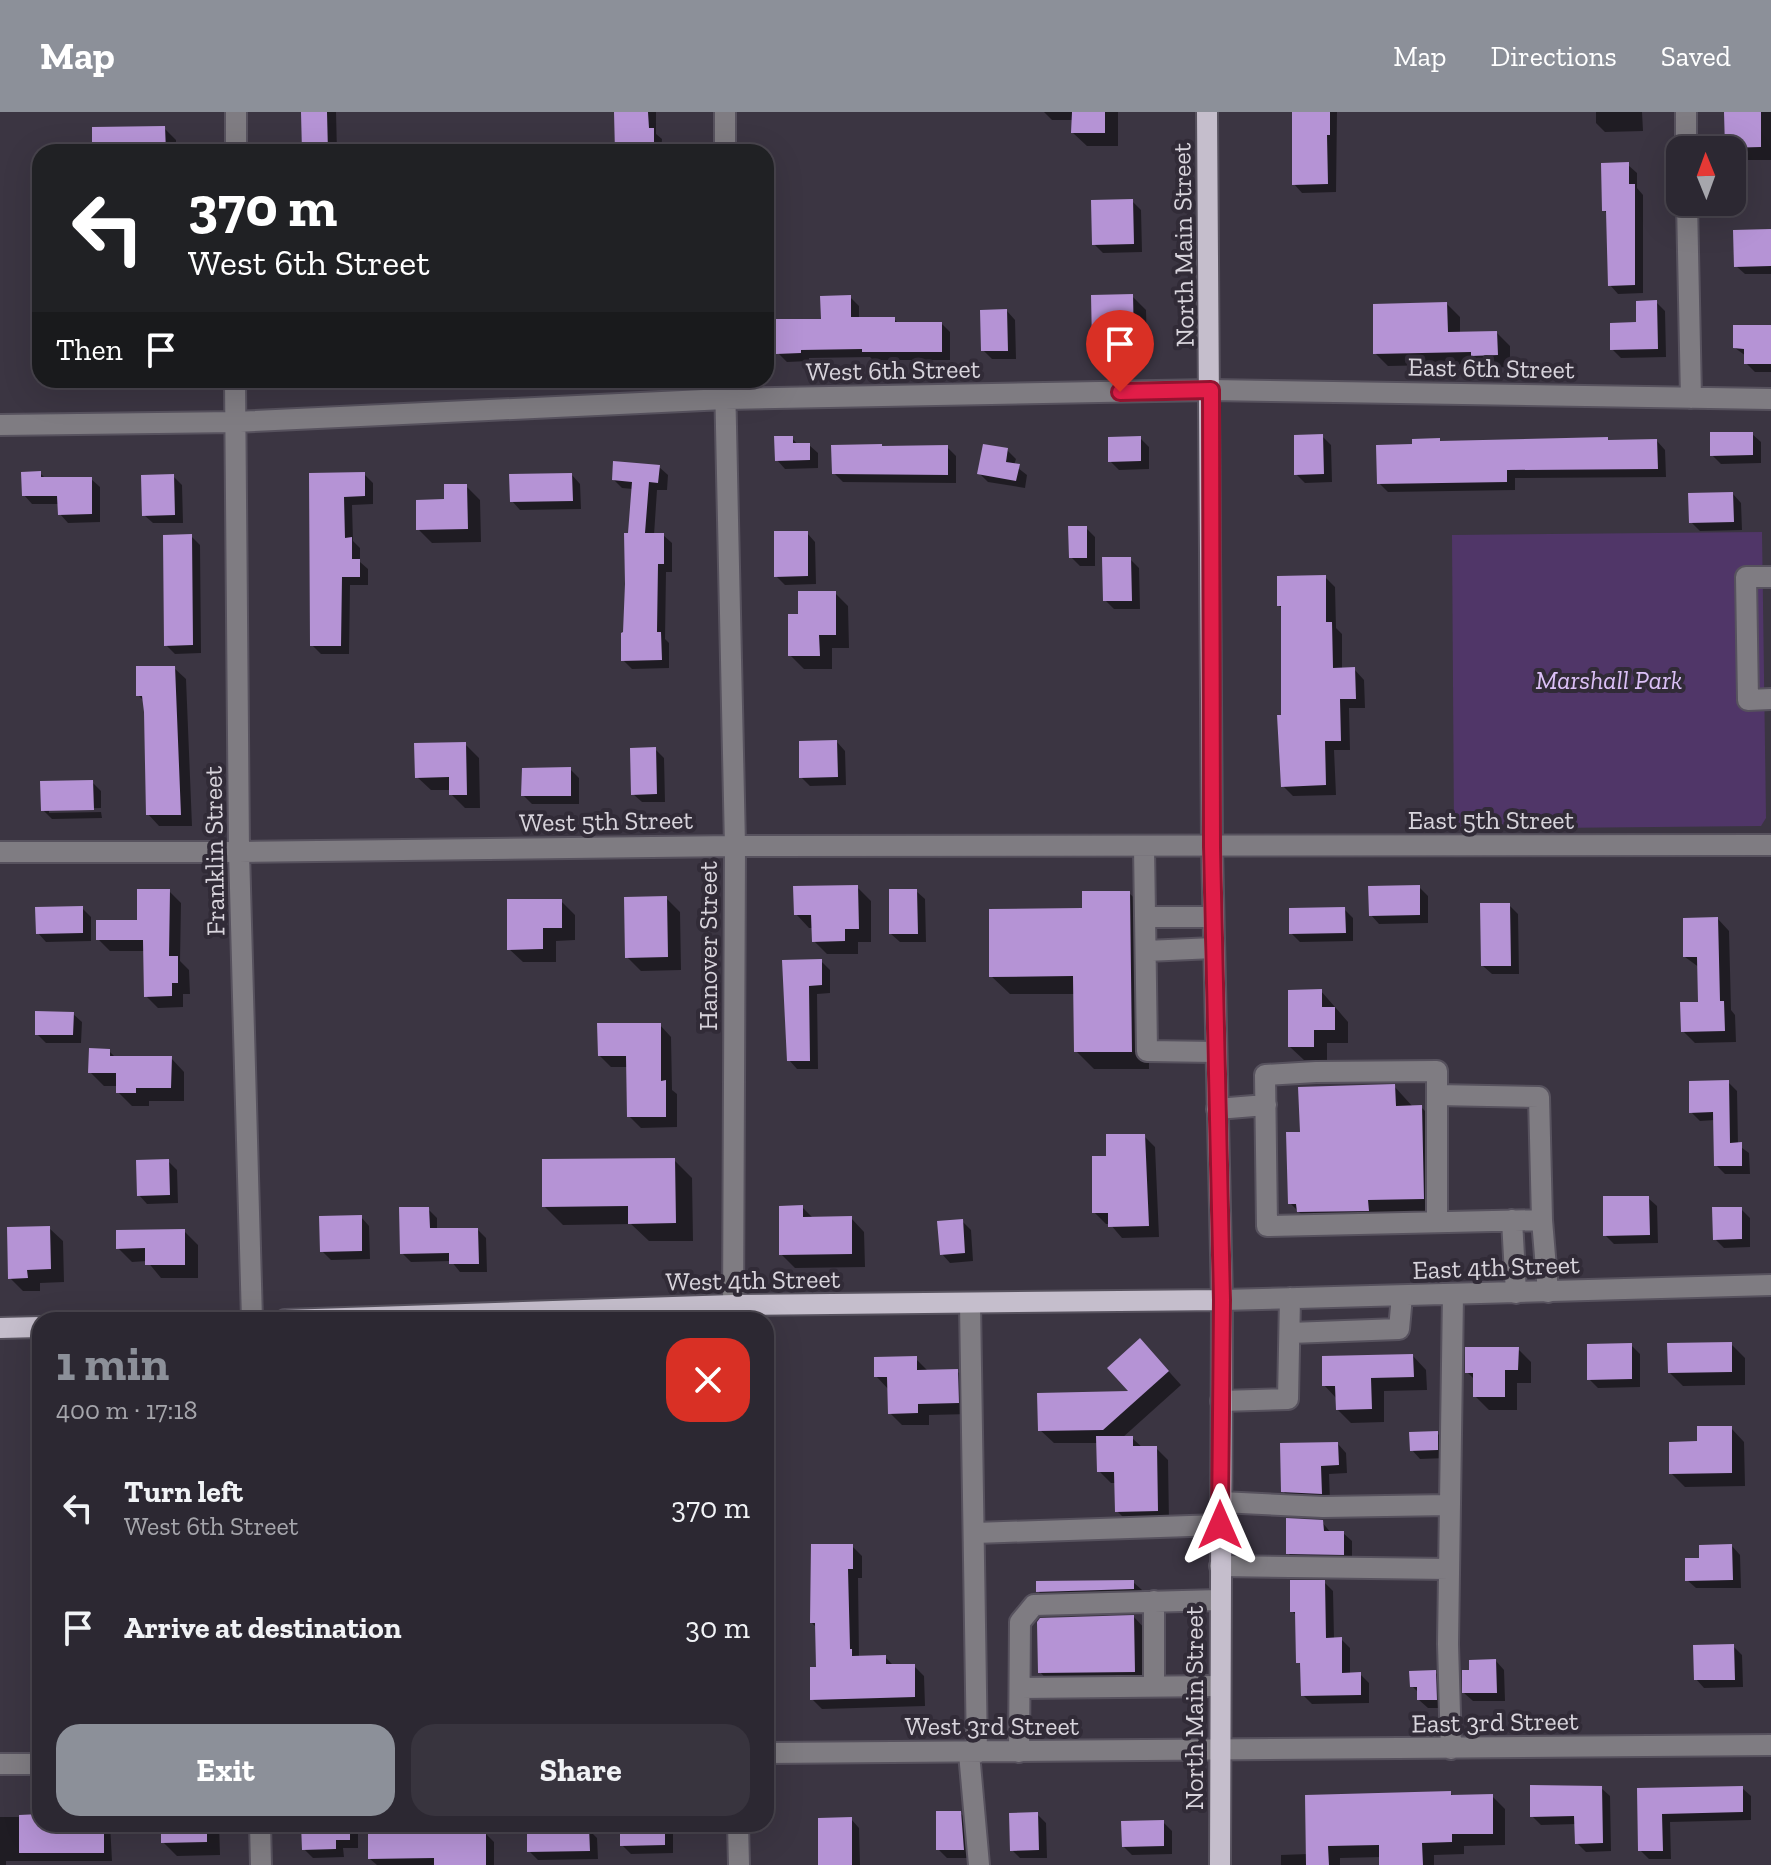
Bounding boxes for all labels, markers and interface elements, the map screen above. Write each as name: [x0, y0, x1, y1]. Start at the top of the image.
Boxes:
text: Map: [40, 33, 115, 79]
text: Map: [1393, 40, 1446, 73]
text: Directions: [1490, 40, 1617, 73]
text: Saved: [1661, 40, 1731, 73]
north arrow: [1666, 136, 1746, 216]
map controls: [1666, 136, 1746, 216]
street label: North Main Street: [1165, 142, 1201, 348]
text: 370 m: [188, 173, 337, 240]
icon: left: [56, 176, 160, 280]
text: West 6th Street: [188, 241, 430, 284]
pin: [1086, 310, 1154, 392]
icon: arrive: [1098, 322, 1142, 366]
icon: arrive: [139, 328, 183, 372]
text: Then: [56, 332, 123, 368]
street label: East 6th Street: [1407, 351, 1575, 385]
street label: West 6th Street: [806, 352, 981, 388]
park label: Marshall Park: [1536, 664, 1682, 696]
street label: Franklin Street: [197, 765, 231, 936]
street label: West 5th Street: [519, 803, 694, 839]
street label: East 5th Street: [1408, 804, 1575, 836]
street label: Hanover Street: [692, 861, 724, 1031]
street label: East 4th Street: [1412, 1248, 1580, 1286]
street label: West 4th Street: [665, 1262, 841, 1298]
text: 1 min: [56, 1335, 169, 1392]
button: close: [666, 1338, 750, 1422]
text: 400 m · 17:18: [56, 1394, 197, 1426]
text: Turn left: [124, 1474, 243, 1510]
position arrow: [1178, 1483, 1262, 1567]
icon: left: [56, 1486, 100, 1530]
text: 370 m: [671, 1490, 750, 1526]
text: West 6th Street: [124, 1510, 298, 1542]
street label: North Main Street: [1178, 1605, 1210, 1810]
icon: arrive: [56, 1606, 100, 1650]
text: Arrive at destination: [124, 1610, 401, 1646]
text: 30 m: [685, 1610, 750, 1646]
street label: East 3rd Street: [1411, 1705, 1579, 1739]
street label: West 3rd Street: [905, 1710, 1080, 1742]
button: Exit: [56, 1724, 395, 1816]
button: Share: [411, 1724, 750, 1816]

